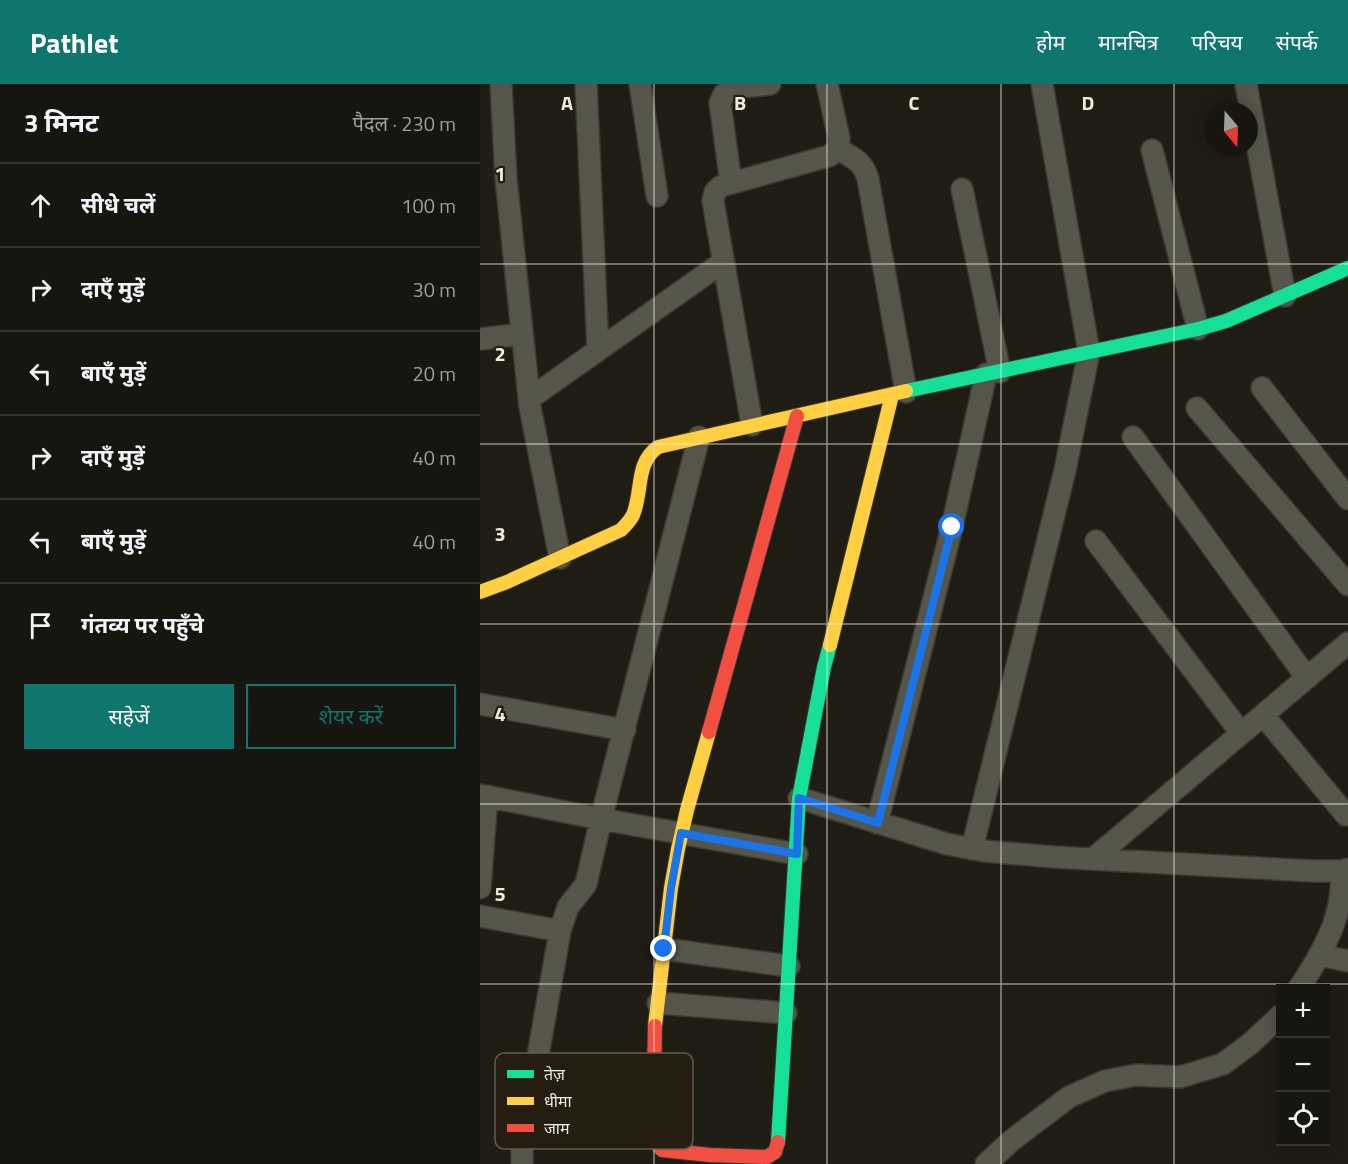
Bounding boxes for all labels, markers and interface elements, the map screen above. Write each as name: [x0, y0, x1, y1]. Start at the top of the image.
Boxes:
text: Pathlet: [30, 21, 118, 64]
text: होम: [1036, 26, 1065, 58]
text: मानचित्र: [1098, 26, 1158, 58]
text: परिचय: [1191, 26, 1243, 58]
text: संपर्क: [1276, 26, 1318, 58]
text: A: [561, 87, 573, 118]
text: B: [734, 87, 746, 118]
text: C: [909, 87, 920, 118]
text: D: [1082, 87, 1094, 118]
north arrow: [1204, 102, 1258, 156]
text: 3 मिनट: [24, 103, 99, 142]
text: पैदल · 230 m: [353, 108, 456, 139]
text: 1: [494, 158, 506, 189]
text: सीधे चलें: [81, 188, 155, 222]
icon: ahead: [24, 189, 57, 222]
text: 100 m: [401, 190, 456, 221]
text: दाएँ मुड़ें: [81, 272, 145, 306]
icon: right: [24, 273, 57, 306]
text: 30 m: [412, 274, 456, 305]
text: 2: [494, 338, 506, 369]
text: बाएँ मुड़ें: [81, 356, 146, 390]
icon: left: [24, 357, 57, 390]
text: 20 m: [412, 358, 456, 389]
text: दाएँ मुड़ें: [81, 440, 145, 474]
icon: right: [24, 441, 57, 474]
text: 40 m: [412, 442, 456, 473]
route start: [938, 513, 964, 539]
text: 3: [494, 518, 506, 549]
text: बाएँ मुड़ें: [81, 524, 146, 558]
icon: left: [24, 525, 57, 558]
text: 40 m: [412, 526, 456, 557]
text: गंतव्य पर पहुँचे: [81, 608, 204, 642]
icon: arrive: [24, 609, 57, 642]
button: सहेजें: [24, 684, 234, 749]
button: शेयर करें: [246, 684, 456, 749]
text: 4: [494, 698, 506, 729]
text: 5: [494, 878, 506, 909]
route end: [650, 935, 676, 961]
map controls: [1276, 984, 1330, 1146]
button: +: [1276, 984, 1330, 1038]
button: −: [1276, 1038, 1330, 1092]
legend: [495, 1053, 693, 1149]
text: तेज़: [544, 1062, 566, 1086]
text: धीमा: [544, 1089, 573, 1113]
button: locate: [1276, 1092, 1330, 1146]
text: जाम: [544, 1116, 570, 1140]

